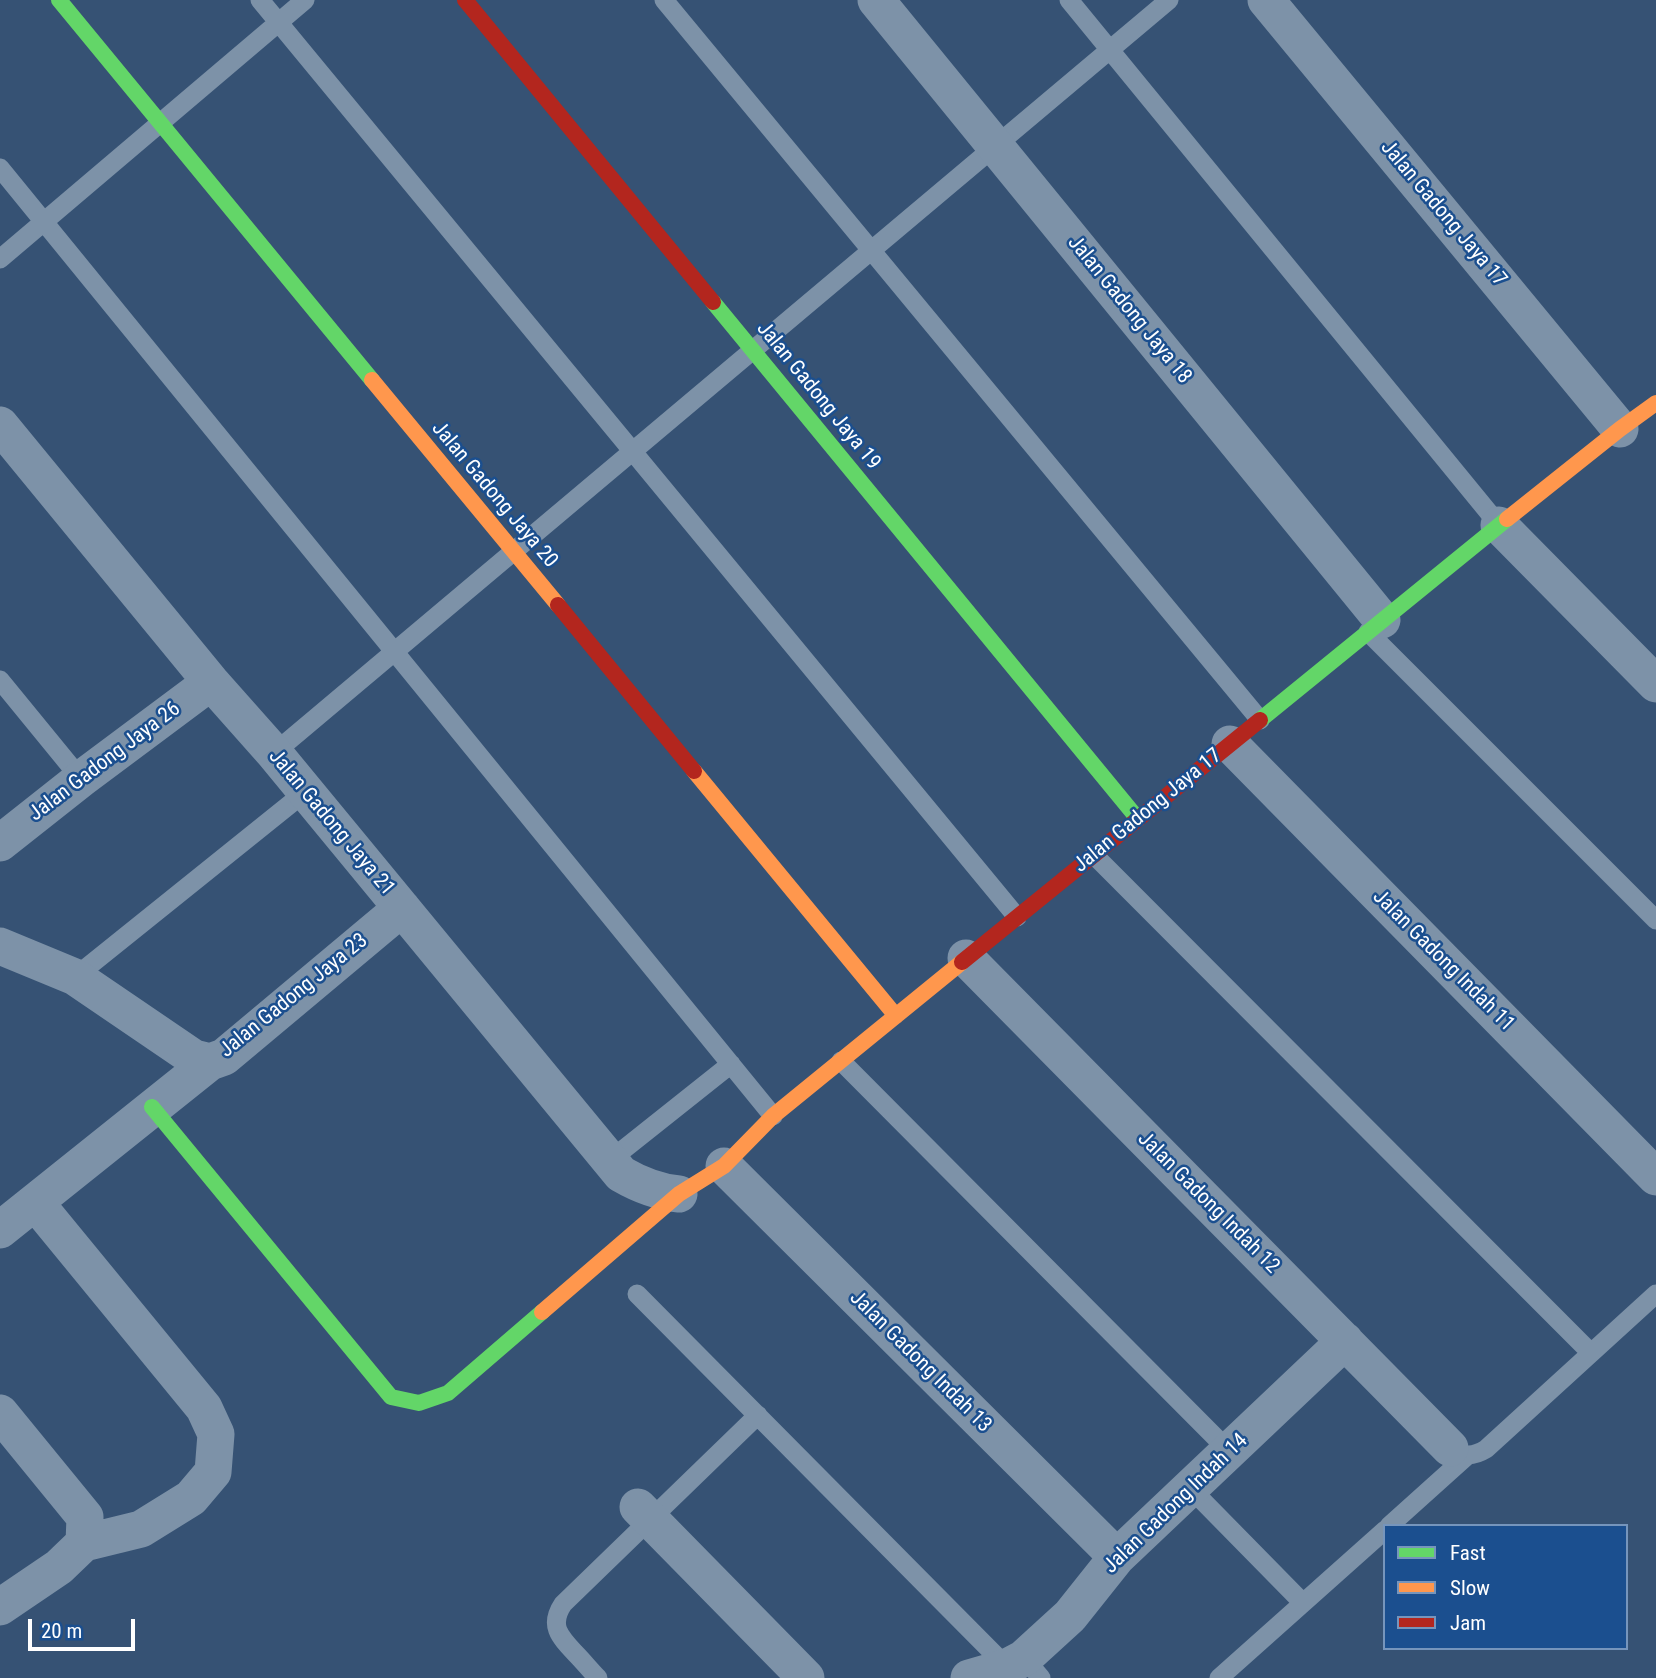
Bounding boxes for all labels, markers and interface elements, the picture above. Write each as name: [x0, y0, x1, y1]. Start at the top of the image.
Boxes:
street label: Jalan Gadong Jaya 17: [1374, 136, 1512, 292]
street label: Jalan Gadong Jaya 18: [1062, 231, 1196, 389]
street label: Jalan Gadong Jaya 19: [751, 317, 885, 475]
street label: Jalan Gadong Jaya 20: [425, 417, 563, 573]
street label: Jalan Gadong Jaya 26: [24, 697, 186, 827]
street label: Jalan Gadong Jaya 17: [1069, 744, 1227, 878]
street label: Jalan Gadong Jaya 21: [262, 745, 400, 901]
street label: Jalan Gadong Indah 11: [1367, 885, 1519, 1037]
street label: Jalan Gadong Jaya 23: [215, 929, 373, 1063]
street label: Jalan Gadong Indah 12: [1132, 1127, 1284, 1279]
street label: Jalan Gadong Indah 13: [844, 1286, 996, 1438]
street label: Jalan Gadong Indah 14: [1099, 1429, 1253, 1579]
legend: [1383, 1524, 1628, 1650]
text: Fast: [1450, 1541, 1486, 1565]
text: Slow: [1450, 1576, 1490, 1600]
scale bar: [32, 1604, 138, 1648]
text: Jam: [1450, 1611, 1486, 1635]
text: 20 m: [41, 1619, 82, 1643]

